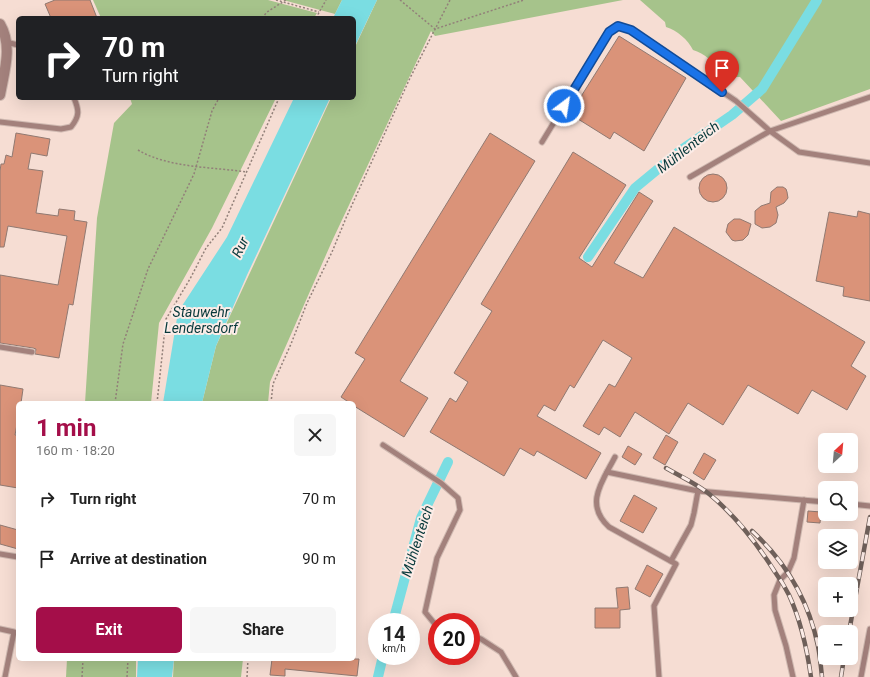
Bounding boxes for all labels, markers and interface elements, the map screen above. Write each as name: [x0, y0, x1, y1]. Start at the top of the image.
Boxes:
text: 70 m: [102, 31, 165, 64]
icon: right: [36, 32, 88, 84]
pin: [705, 51, 739, 92]
icon: arrive: [711, 57, 733, 79]
text: Turn right: [102, 65, 179, 86]
position arrow: [543, 85, 585, 127]
water label: Mühlenteich: [654, 118, 722, 176]
water label: Rur: [228, 234, 252, 260]
water label: Stauwehr Lendersdorf: [164, 304, 239, 336]
text: 1 min: [36, 414, 96, 442]
button: close: [294, 414, 336, 456]
north arrow: [818, 433, 858, 473]
map controls: [818, 433, 858, 665]
text: 160 m · 18:20: [36, 443, 115, 458]
button: search: [818, 481, 858, 521]
icon: right: [36, 488, 58, 510]
text: Turn right: [70, 490, 136, 508]
text: 70 m: [302, 490, 336, 508]
water label: Mühlenteich: [398, 503, 436, 579]
button: layers: [818, 529, 858, 569]
icon: arrive: [36, 548, 58, 570]
text: Arrive at destination: [70, 550, 207, 568]
text: 90 m: [302, 550, 336, 568]
button: +: [818, 577, 858, 617]
button: Exit: [36, 607, 182, 653]
button: Share: [190, 607, 336, 653]
speed limit sign: 20: [428, 613, 480, 665]
text: 14: [383, 622, 405, 646]
button: −: [818, 625, 858, 665]
text: km/h: [382, 643, 406, 654]

